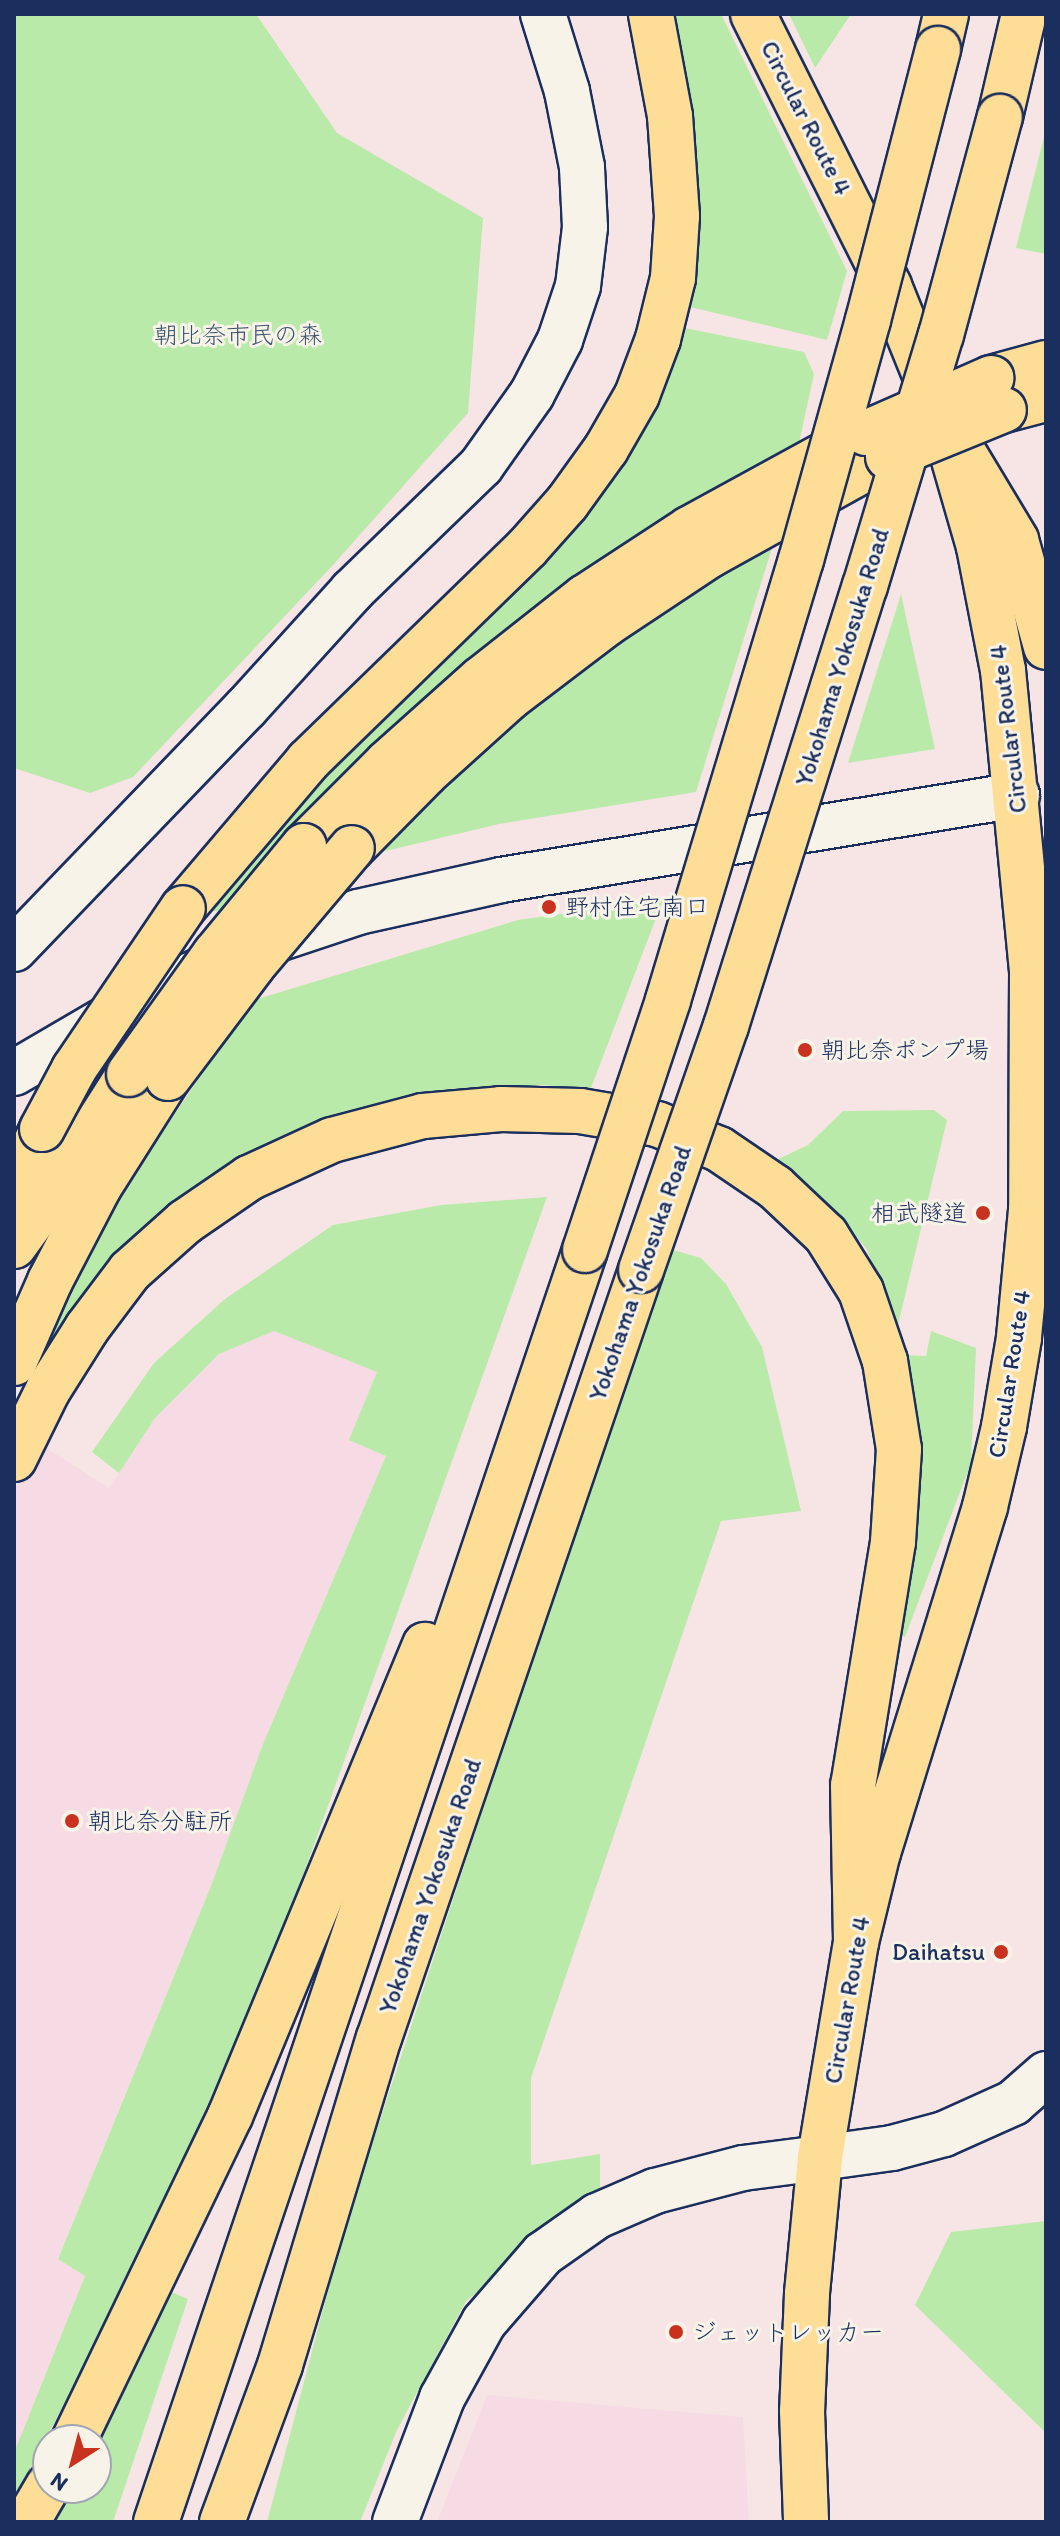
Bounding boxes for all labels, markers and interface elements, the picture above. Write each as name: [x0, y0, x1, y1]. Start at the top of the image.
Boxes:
street label: Circular Route 4: [755, 36, 857, 200]
park label: 朝比奈市民の森: [154, 321, 322, 349]
street label: Yokohama Yokosuka Road: [789, 525, 895, 789]
street label: Circular Route 4: [983, 643, 1033, 815]
place label: 野村住宅南口: [565, 893, 709, 921]
marker: 野村住宅南口: [540, 898, 558, 916]
place label: 朝比奈ポンプ場: [821, 1036, 989, 1064]
marker: 朝比奈ポンプ場: [796, 1041, 814, 1059]
street label: Yokohama Yokosuka Road: [583, 1142, 697, 1404]
place label: 相武隧道: [871, 1199, 967, 1227]
marker: 相武隧道: [974, 1204, 992, 1222]
street label: Circular Route 4: [982, 1288, 1036, 1460]
street label: Yokohama Yokosuka Road: [373, 1755, 487, 2017]
place label: 朝比奈分駐所: [88, 1807, 232, 1835]
marker: 朝比奈分駐所: [63, 1812, 81, 1830]
street label: Circular Route 4: [818, 1914, 876, 2086]
place label: Daihatsu: [892, 1938, 985, 1966]
marker: Daihatsu: [992, 1943, 1010, 1961]
place label: ジェットレッカー: [692, 2318, 884, 2346]
marker: ジェットレッカー: [667, 2323, 685, 2341]
north arrow: [32, 2424, 112, 2504]
text: N: [45, 2467, 73, 2497]

